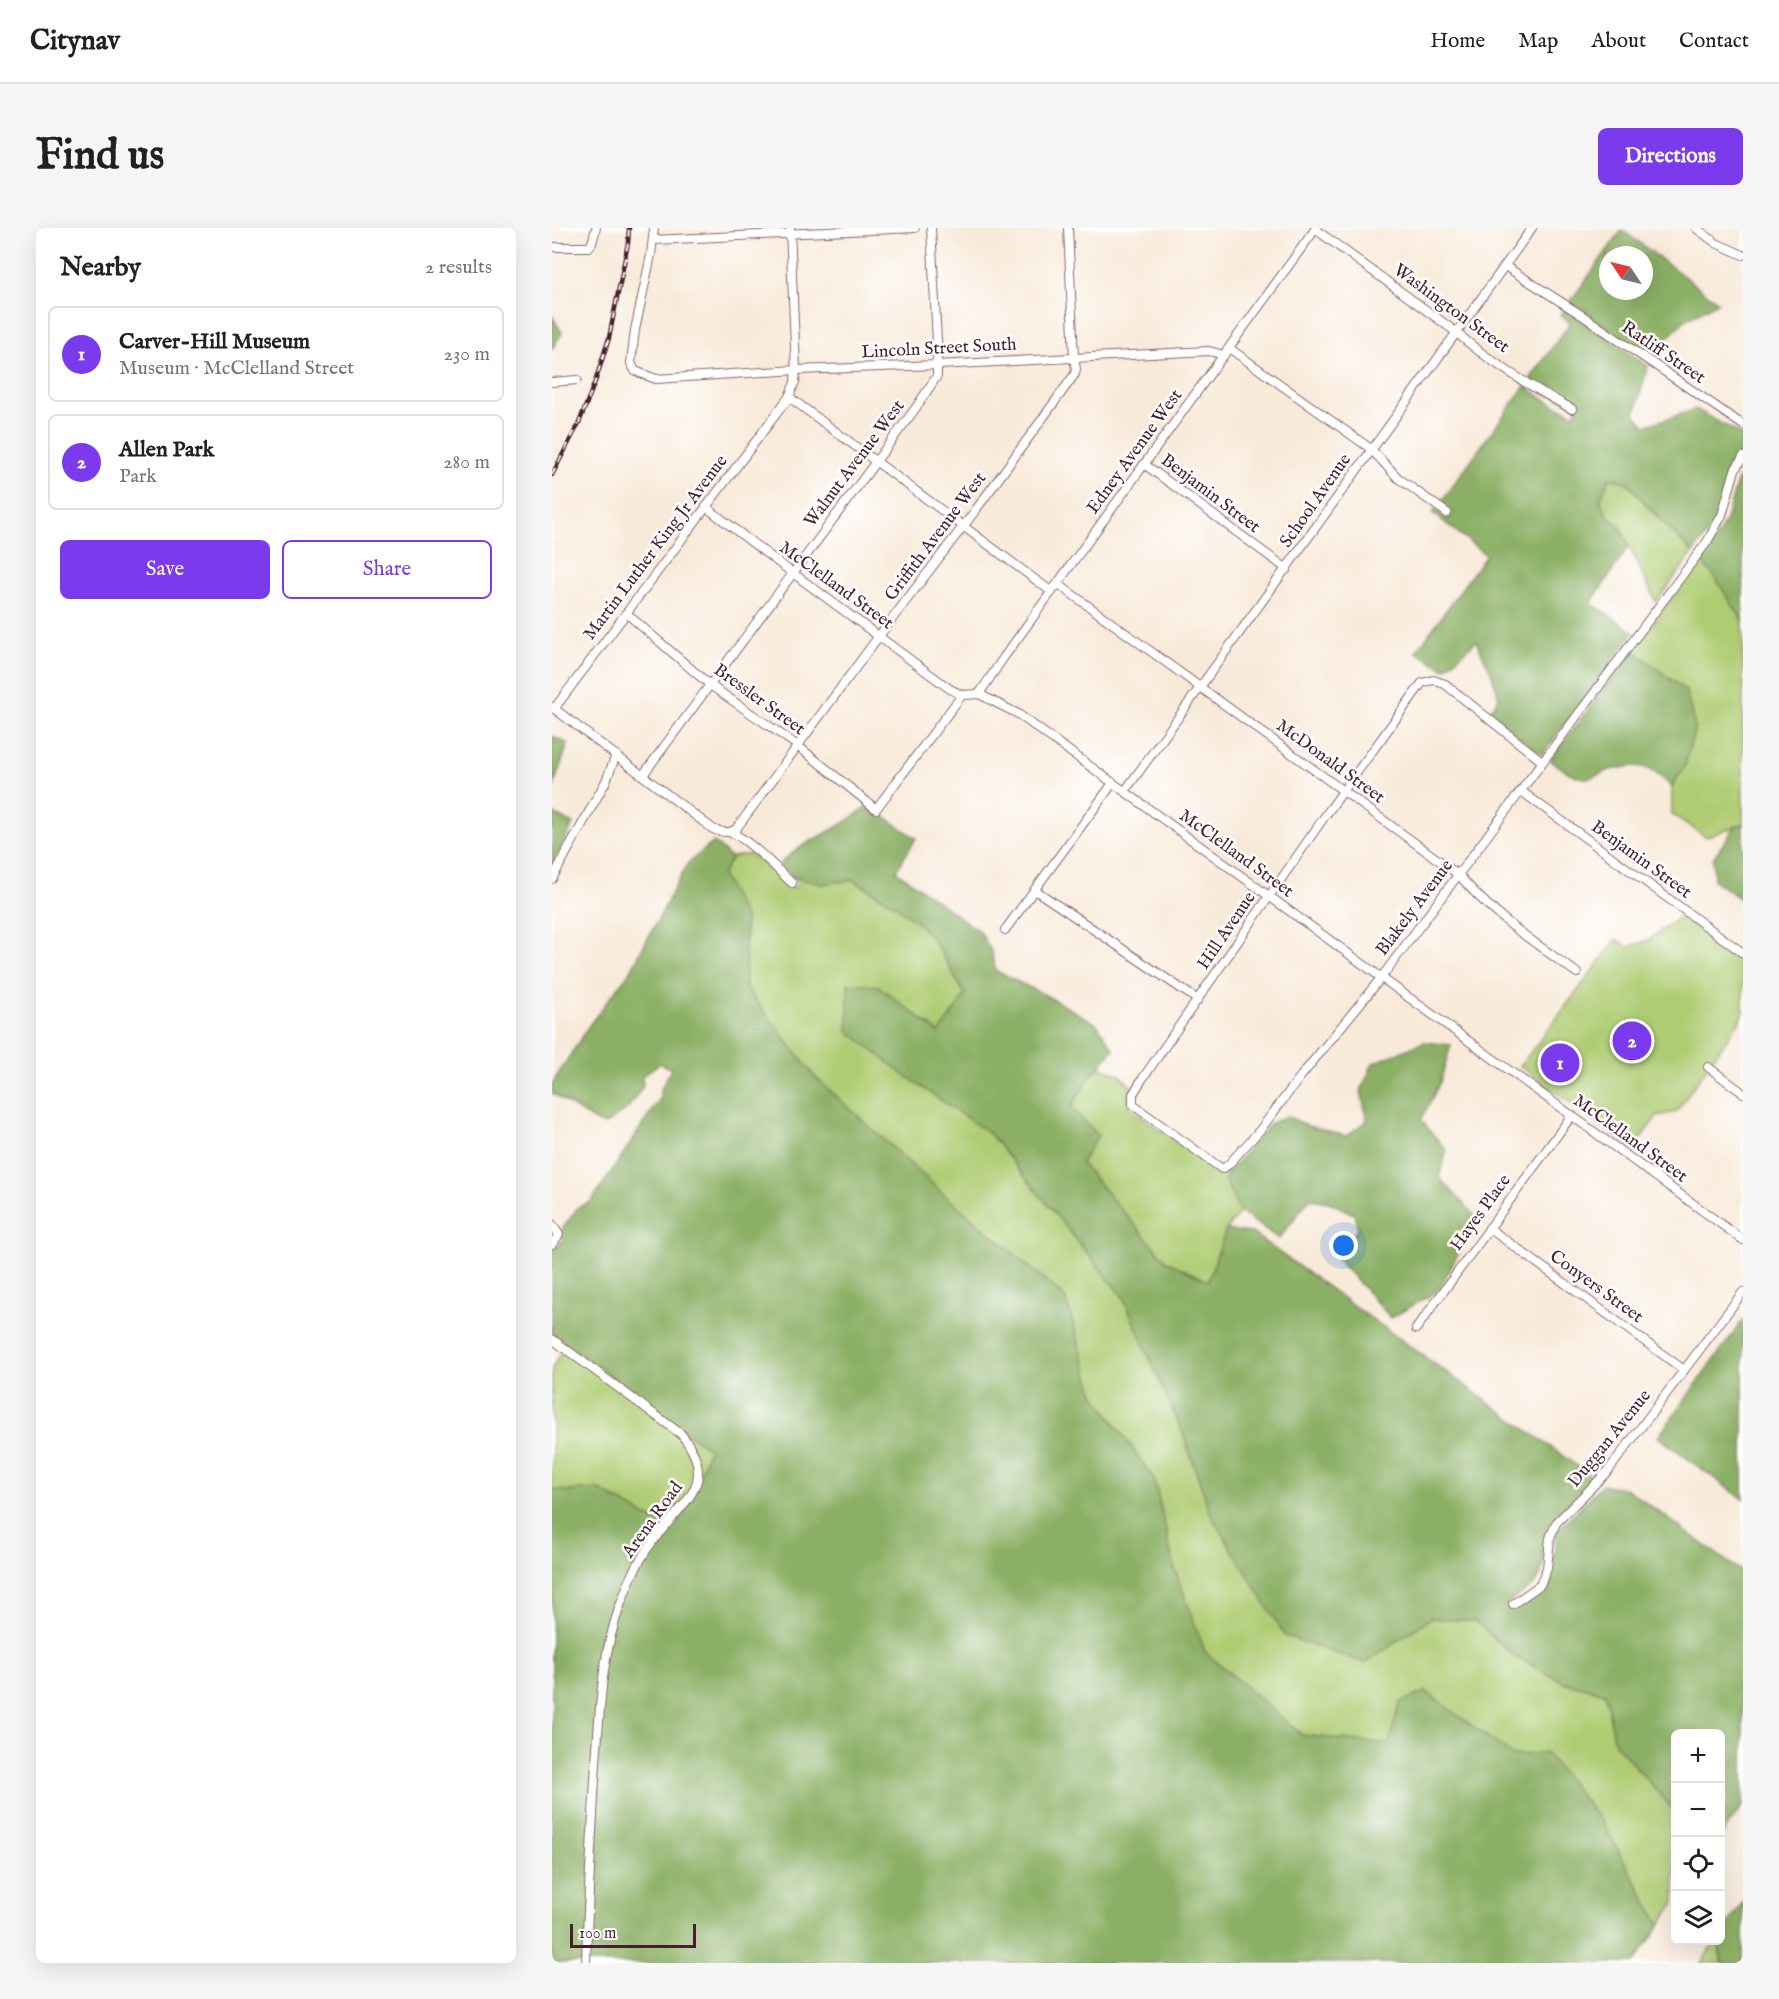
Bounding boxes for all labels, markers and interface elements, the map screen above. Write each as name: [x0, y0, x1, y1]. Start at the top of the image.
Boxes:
text: Citynav: [30, 24, 120, 59]
text: Home: [1430, 28, 1485, 55]
text: Map: [1518, 28, 1558, 55]
text: About: [1591, 28, 1646, 55]
text: Contact: [1679, 28, 1749, 55]
button: Directions: [1598, 128, 1743, 185]
text: Find us: [36, 130, 164, 183]
north arrow: [1599, 246, 1653, 300]
text: Nearby: [60, 251, 141, 284]
text: 2 results: [425, 255, 492, 280]
street label: Washington Street: [1388, 259, 1514, 359]
street label: Ratliff Street: [1616, 316, 1710, 390]
text: Carver-Hill Museum: [119, 328, 310, 356]
street label: Lincoln Street South: [861, 333, 1018, 365]
text: 1: [78, 342, 85, 367]
text: 230 m: [444, 342, 490, 367]
text: Museum · McClelland Street: [119, 356, 354, 381]
street label: Edney Avenue West: [1082, 385, 1188, 519]
street label: Walnut Avenue West: [800, 396, 910, 532]
text: Allen Park: [119, 436, 214, 464]
street label: Benjamin Street: [1156, 449, 1264, 539]
street label: School Avenue: [1275, 449, 1357, 553]
text: 2: [77, 450, 86, 475]
text: 280 m: [443, 450, 490, 475]
street label: Martin Luther King Jr Avenue: [579, 451, 733, 645]
text: Park: [119, 464, 157, 489]
street label: Griffith Avenue West: [880, 468, 992, 606]
street label: McClelland Street: [774, 537, 898, 635]
button: Save: [60, 540, 270, 599]
button: Share: [282, 540, 492, 599]
street label: Bressler Street: [709, 659, 809, 741]
street label: McDonald Street: [1271, 715, 1389, 809]
street label: McClelland Street: [1174, 805, 1298, 903]
street label: Benjamin Street: [1586, 816, 1696, 904]
street label: Blakely Avenue: [1371, 855, 1459, 961]
street label: Hill Avenue: [1193, 888, 1261, 974]
pin: 2: [1612, 1018, 1652, 1064]
pin: 1: [1540, 1040, 1580, 1086]
street label: McClelland Street: [1568, 1090, 1692, 1188]
street label: Hayes Place: [1445, 1170, 1517, 1256]
your location: [1329, 1231, 1358, 1260]
street label: Conyers Street: [1545, 1245, 1647, 1329]
street label: Duggan Avenue: [1563, 1385, 1657, 1493]
street label: Arena Road: [617, 1477, 689, 1564]
map controls: [1671, 1729, 1725, 1945]
button: +: [1671, 1729, 1725, 1783]
button: −: [1671, 1783, 1725, 1837]
button: locate: [1671, 1837, 1725, 1891]
button: layers: [1671, 1891, 1725, 1945]
scale bar: [570, 1921, 696, 1948]
text: 100 m: [579, 1924, 616, 1944]

